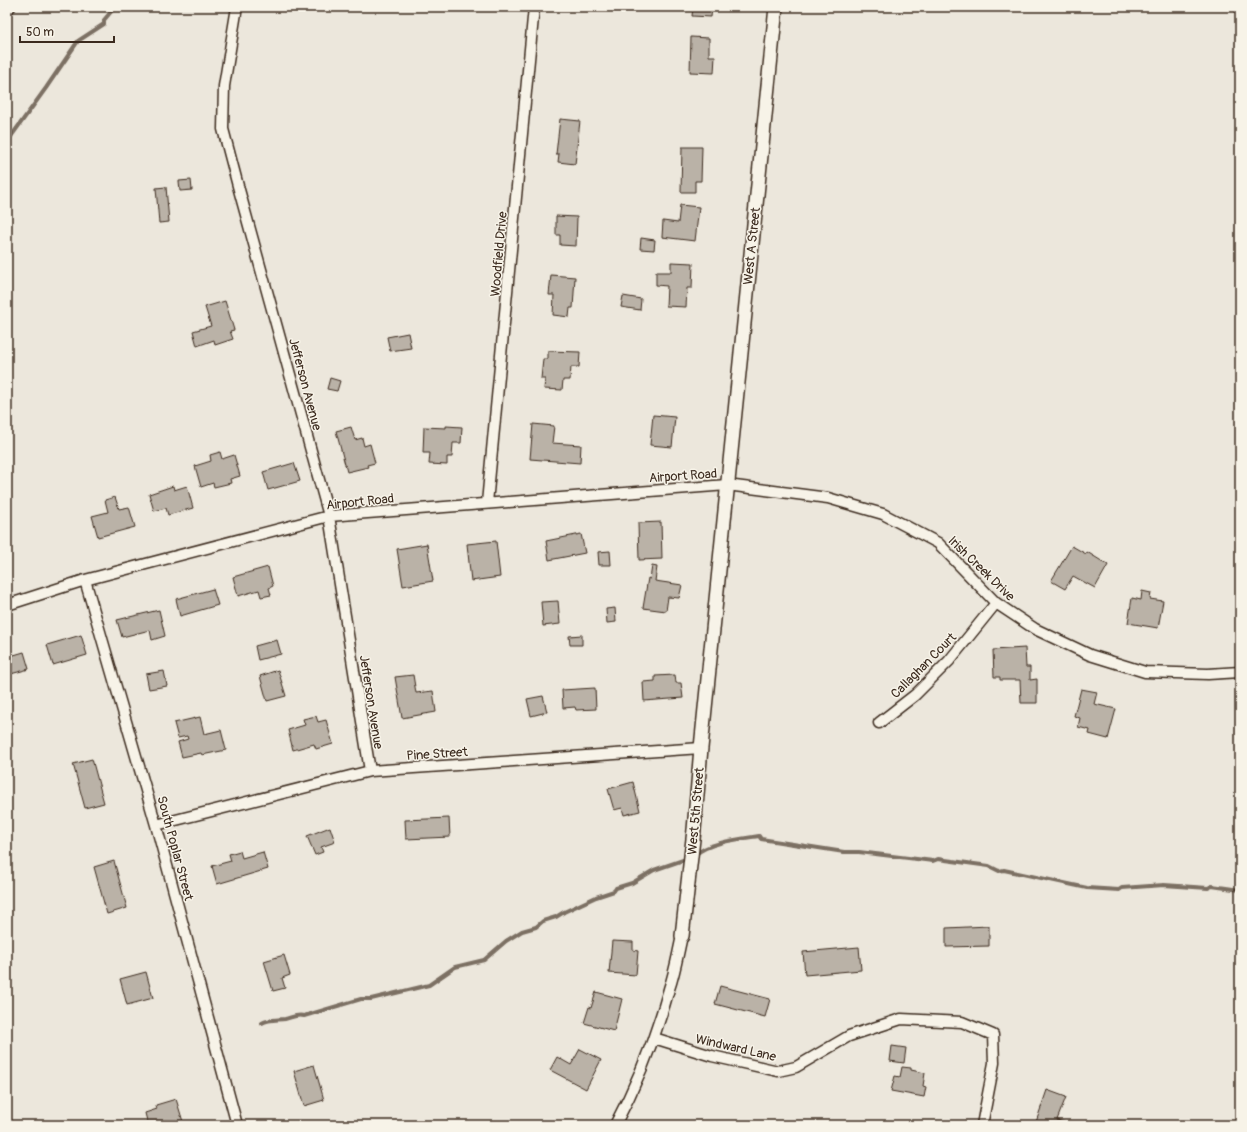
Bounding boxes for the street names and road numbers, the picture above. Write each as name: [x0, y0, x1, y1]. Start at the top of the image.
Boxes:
street label: West A Street: [740, 206, 764, 286]
street label: Woodfield Drive: [487, 210, 511, 297]
street label: Jefferson Avenue: [285, 336, 325, 433]
street label: Airport Road: [649, 466, 718, 486]
street label: Airport Road: [325, 490, 395, 514]
street label: Irish Creek Drive: [945, 533, 1018, 605]
street label: Callaghan Court: [888, 629, 960, 702]
street label: Jefferson Avenue: [356, 654, 386, 751]
street label: Pine Street: [406, 744, 469, 764]
street label: West 5th Street: [684, 766, 708, 856]
street label: South Poplar Street: [153, 794, 197, 903]
street label: Windward Lane: [694, 1031, 778, 1065]

